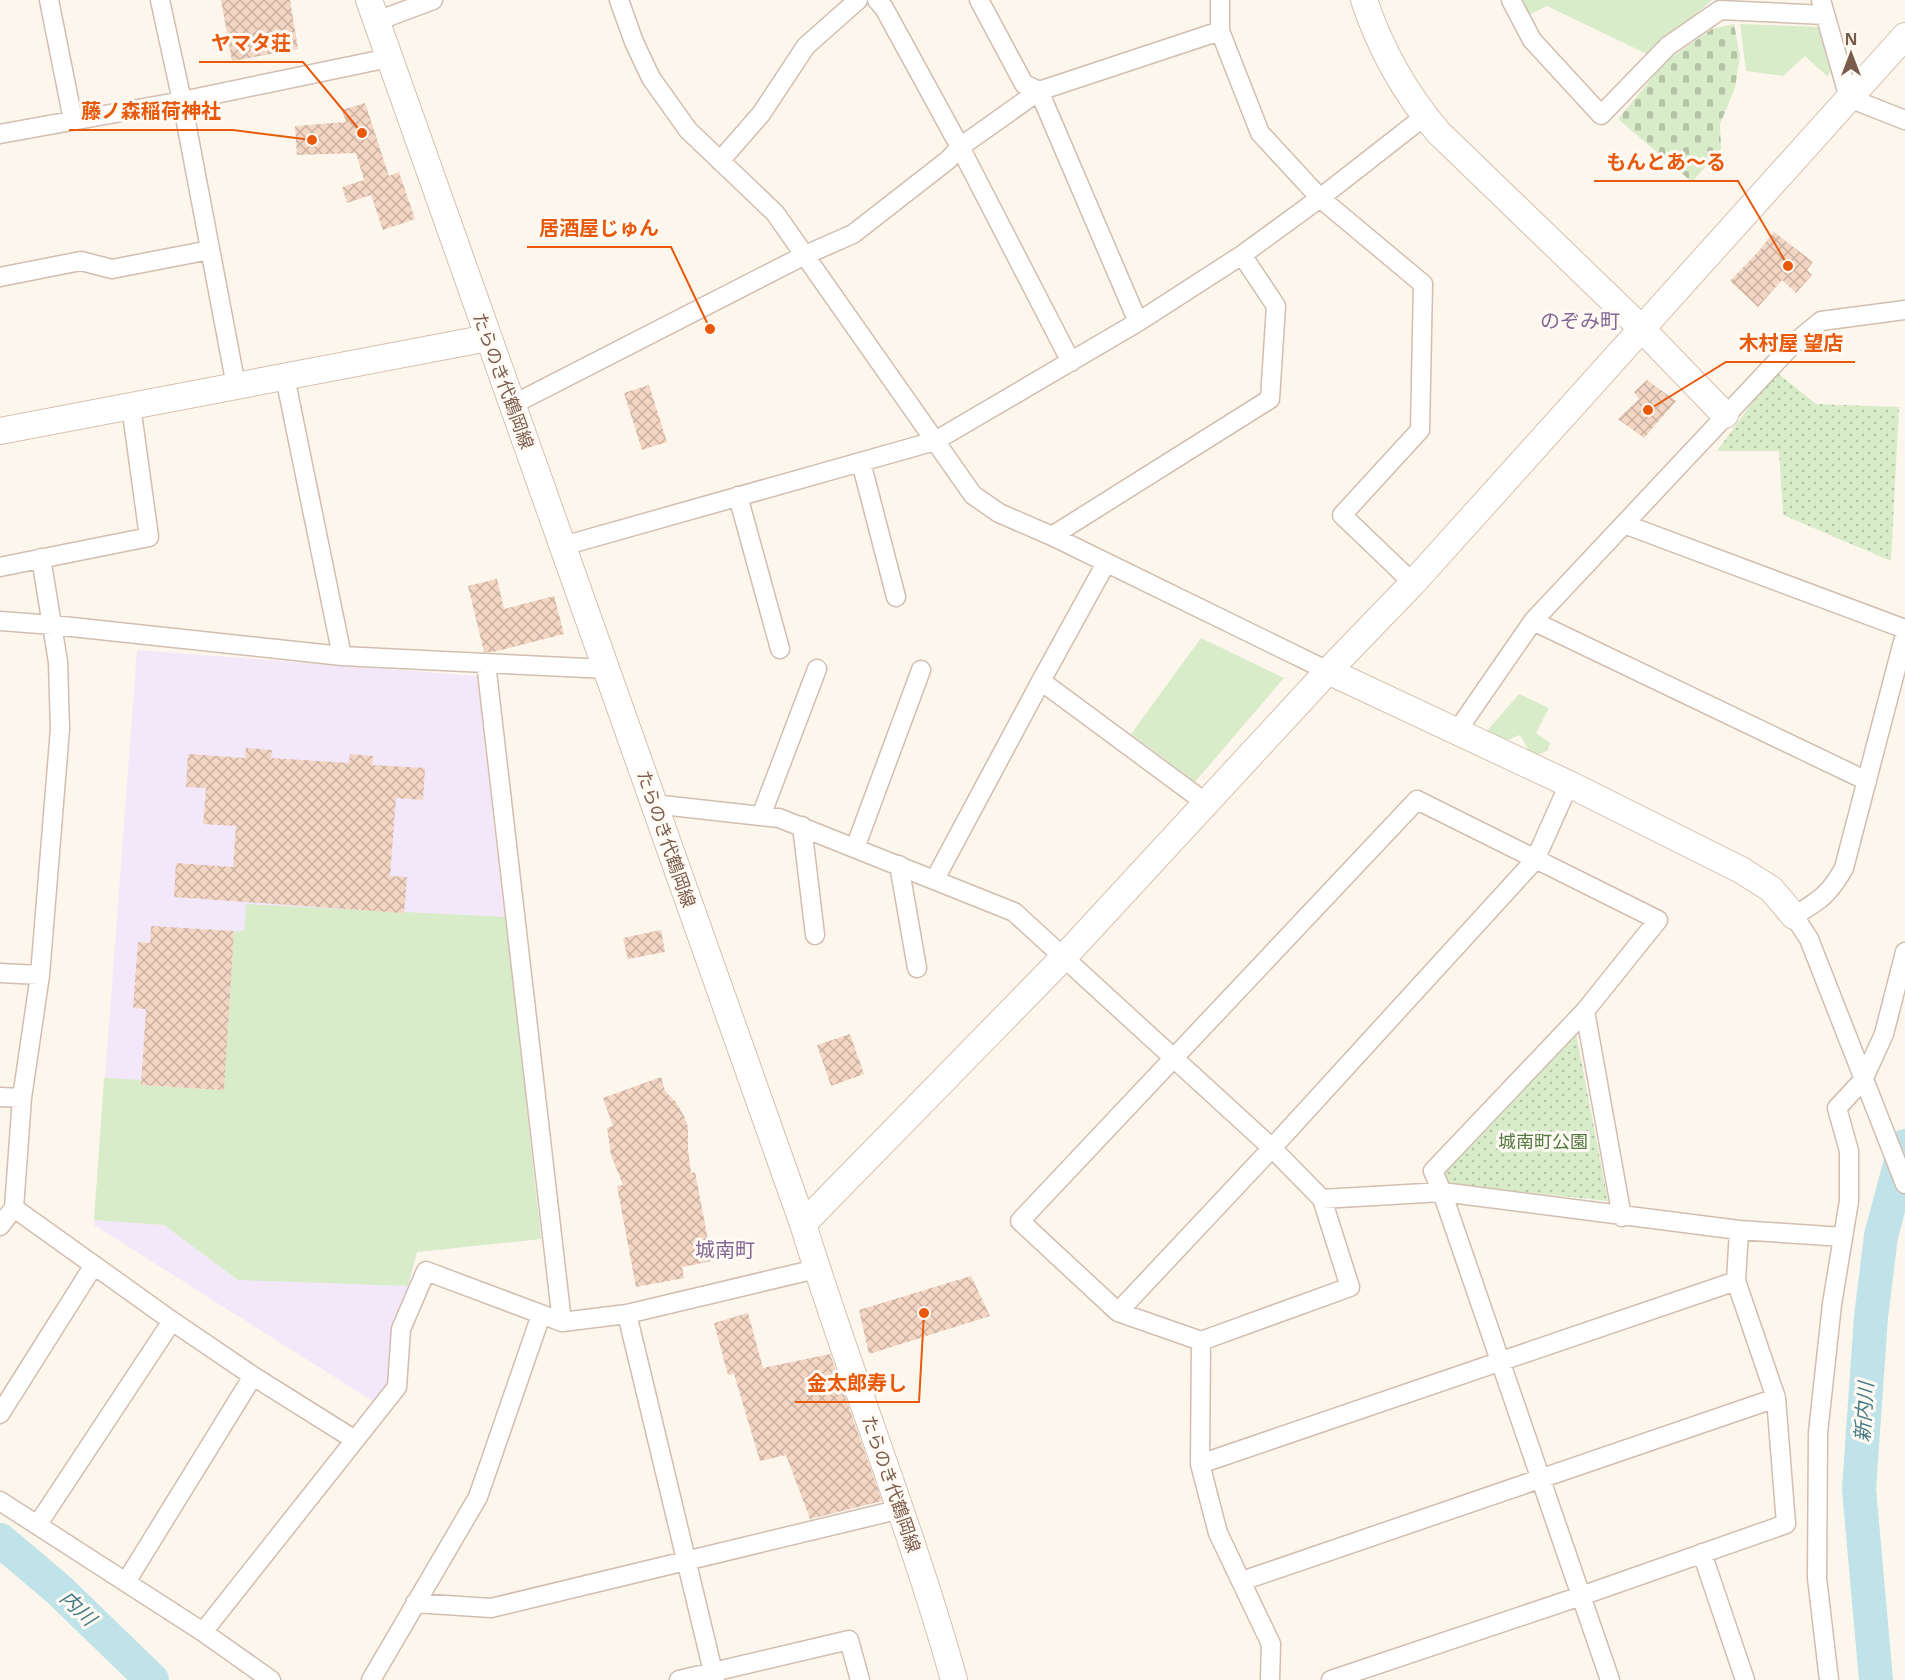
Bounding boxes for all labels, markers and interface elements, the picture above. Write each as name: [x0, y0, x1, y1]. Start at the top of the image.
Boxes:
callout: ヤマタ荘: [199, 24, 303, 62]
north arrow: [1821, 24, 1881, 84]
text: N: [1844, 28, 1858, 50]
text: ヤマタ荘: [211, 29, 291, 56]
callout: 藤ノ森稲荷神社: [69, 92, 233, 130]
text: 藤ノ森稲荷神社: [81, 97, 221, 124]
callout: もんとあ～る: [1594, 143, 1738, 181]
text: もんとあ～る: [1606, 148, 1726, 175]
callout: 居酒屋じゅん: [527, 209, 671, 247]
text: 居酒屋じゅん: [539, 214, 659, 241]
district label: のぞみ町: [1540, 307, 1620, 334]
street label: たらのき代鶴岡線: [468, 309, 540, 452]
callout: 木村屋 望店: [1726, 324, 1855, 362]
text: 木村屋 望店: [1738, 329, 1844, 356]
street label: たらのき代鶴岡線: [632, 767, 702, 910]
park label: 城南町公園: [1498, 1129, 1588, 1153]
district label: 城南町: [695, 1236, 755, 1263]
callout: 金太郎寿し: [795, 1364, 919, 1402]
text: 金太郎寿し: [807, 1369, 907, 1396]
water label: 新内川: [1848, 1379, 1879, 1443]
street label: たらのき代鶴岡線: [857, 1412, 927, 1555]
water label: 内川: [55, 1584, 104, 1633]

